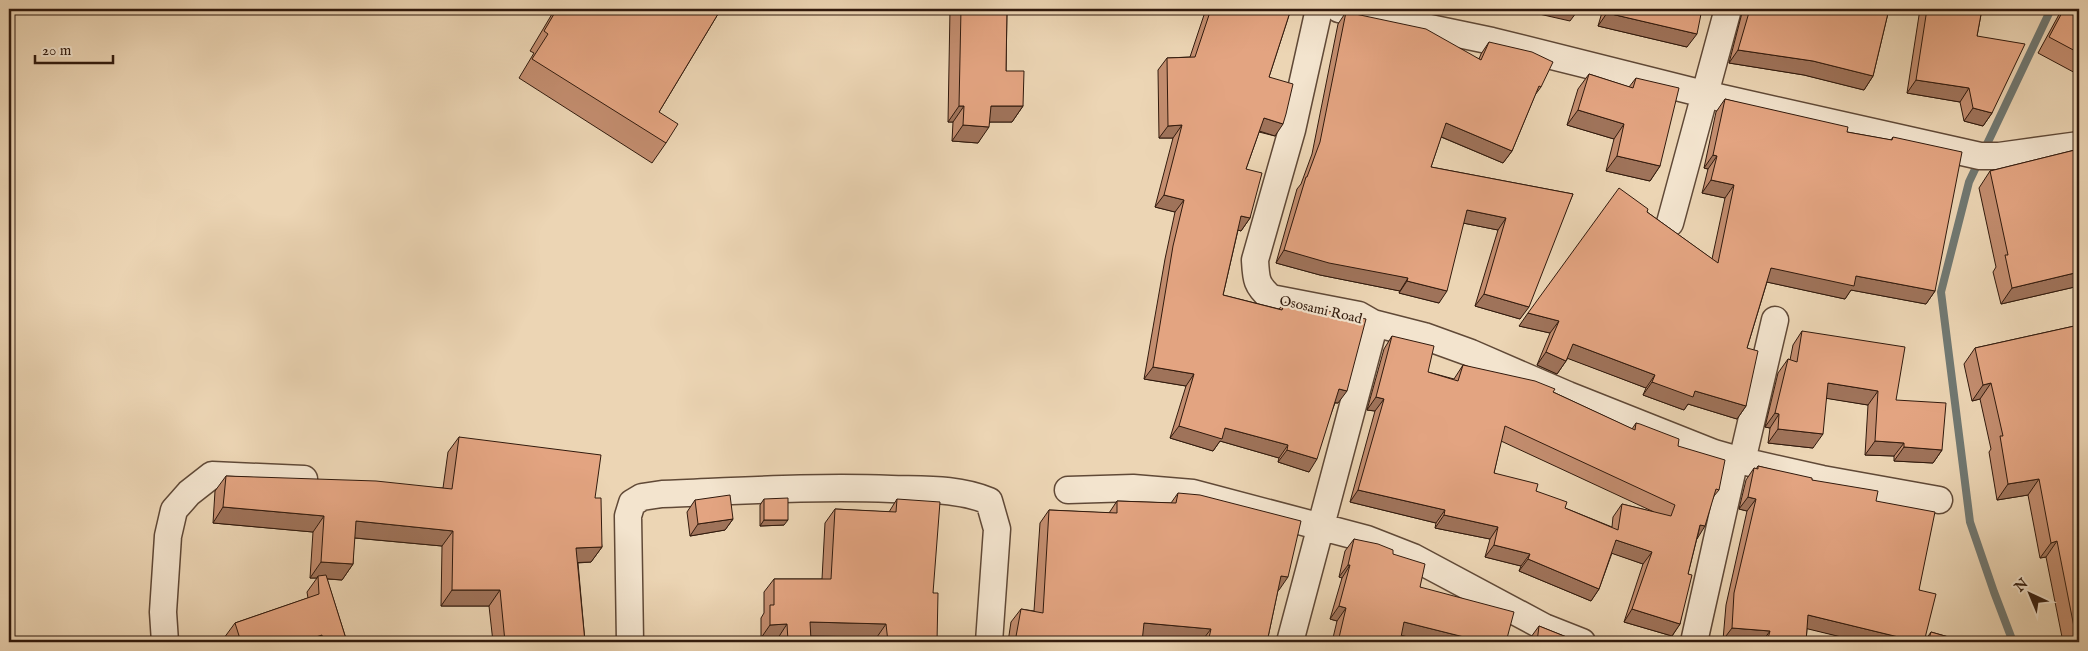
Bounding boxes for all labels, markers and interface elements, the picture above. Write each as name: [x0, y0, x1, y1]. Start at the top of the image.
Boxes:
scale bar: [35, 32, 112, 64]
text: 20 m: [42, 41, 72, 60]
street label: Ososami Road: [1278, 292, 1364, 328]
north arrow: [2006, 568, 2056, 618]
text: N: [2010, 575, 2032, 597]

